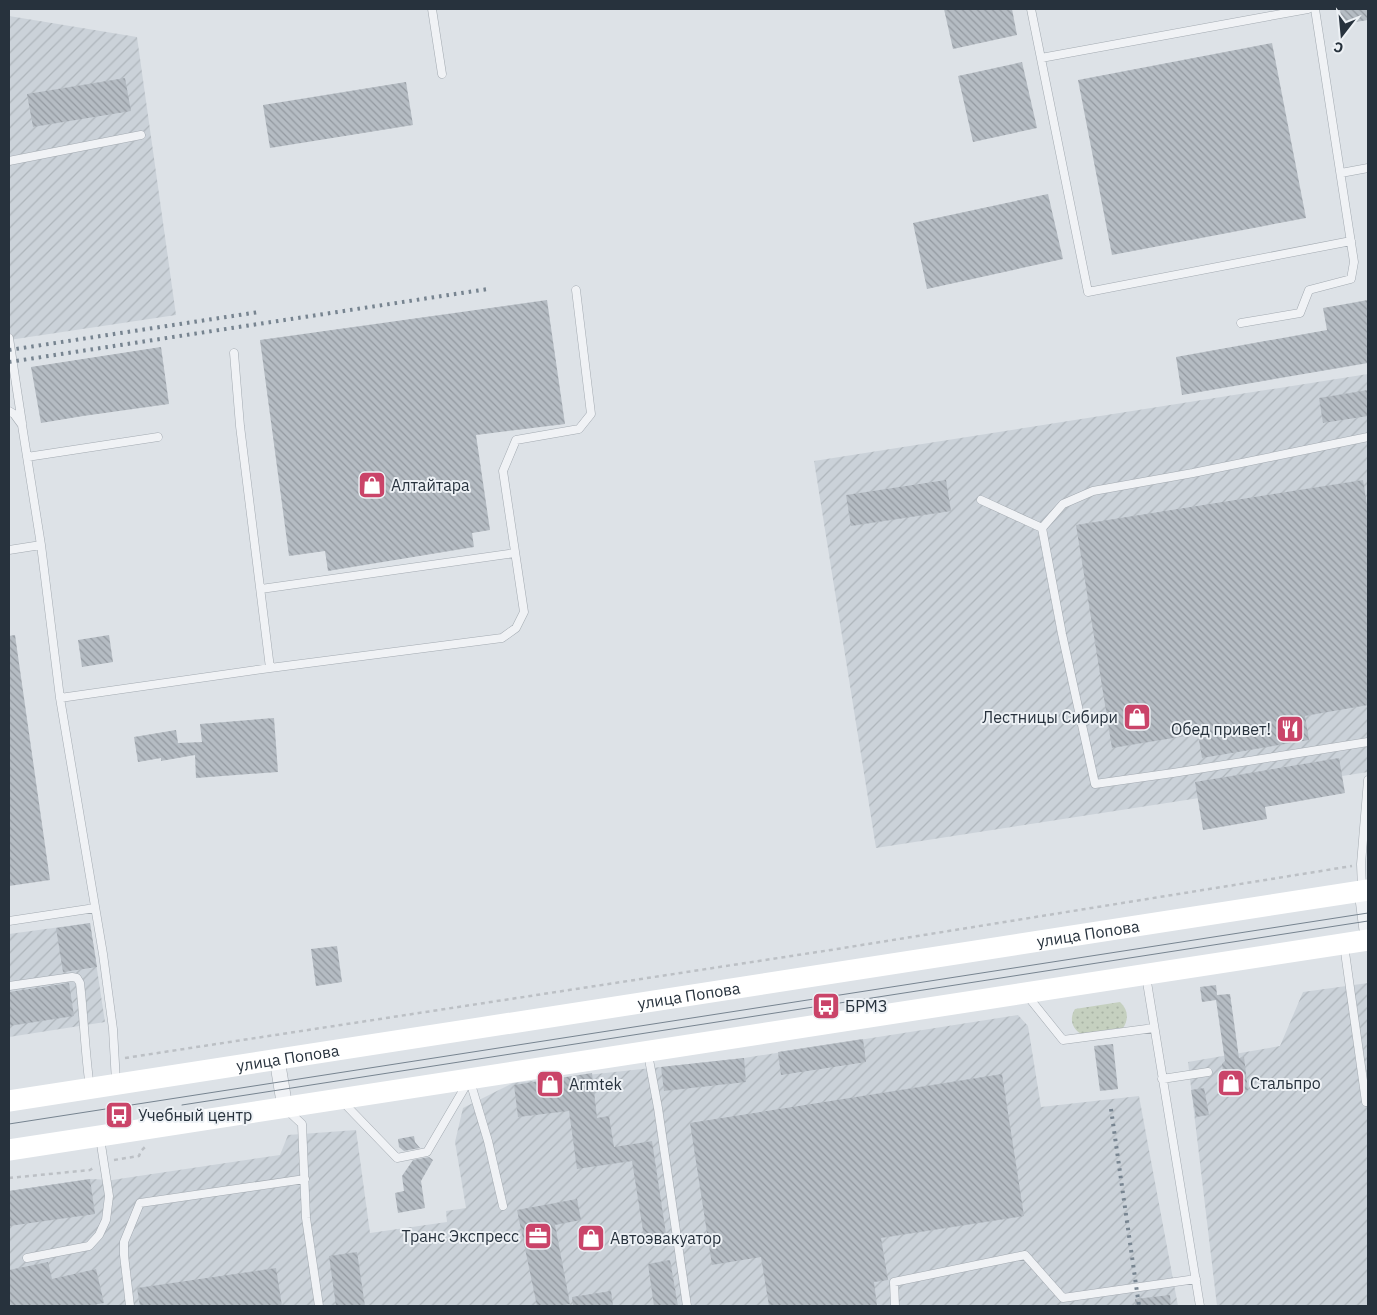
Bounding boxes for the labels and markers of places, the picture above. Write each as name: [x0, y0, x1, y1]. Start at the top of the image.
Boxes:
shop icon: Алтайтара: [357, 470, 387, 500]
place label: Алтайтара: [391, 475, 470, 495]
shop icon: Лестницы Сибири: [1122, 702, 1152, 732]
place label: Лестницы Сибири: [982, 707, 1118, 727]
restaurant icon: Обед привет!: [1275, 714, 1305, 744]
place label: Обед привет!: [1171, 719, 1271, 739]
bus stop icon: БРМЗ: [811, 991, 841, 1021]
place label: БРМЗ: [845, 996, 887, 1016]
shop icon: Стальпро: [1216, 1068, 1246, 1098]
shop icon: Armtek: [535, 1069, 565, 1099]
place label: Стальпро: [1250, 1073, 1321, 1093]
place label: Armtek: [569, 1074, 622, 1094]
bus stop icon: Учебный центр: [104, 1100, 134, 1130]
place label: Учебный центр: [138, 1105, 252, 1125]
office icon: Транс Экспресс: [523, 1221, 553, 1251]
shop icon: Автоэвакуатор: [576, 1223, 606, 1253]
place label: Транс Экспресс: [402, 1226, 519, 1246]
place label: Автоэвакуатор: [610, 1228, 721, 1248]

